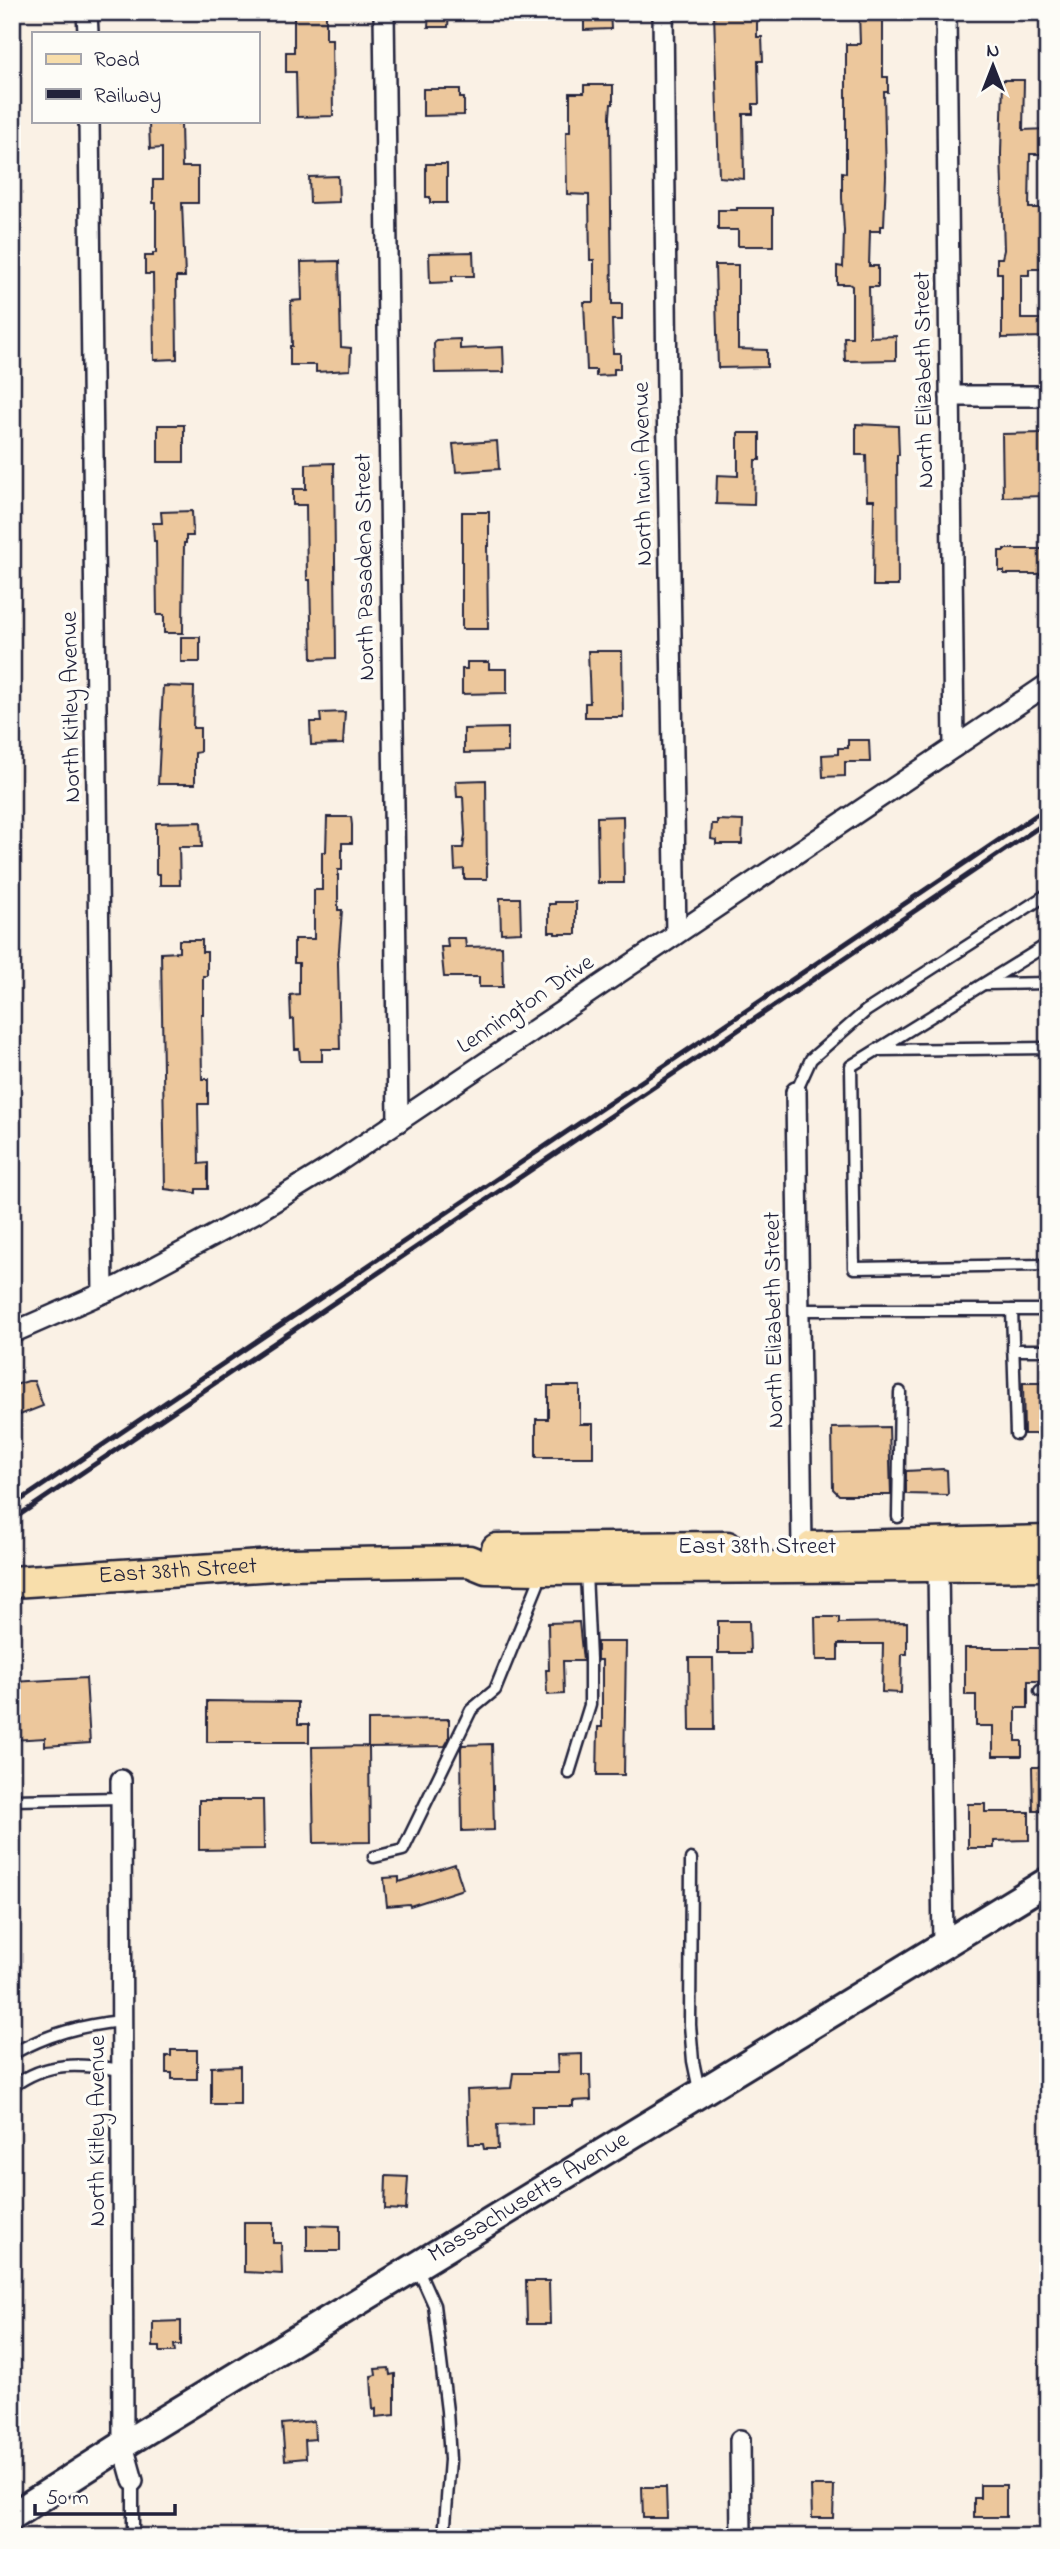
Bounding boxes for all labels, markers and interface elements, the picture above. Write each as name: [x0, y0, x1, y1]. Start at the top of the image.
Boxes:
legend: [32, 32, 259, 122]
north arrow: [958, 32, 1028, 102]
text: N: [987, 38, 1000, 65]
text: Road: [94, 46, 140, 76]
text: Railway: [94, 82, 161, 114]
street label: North Elizabeth Street: [906, 271, 944, 489]
street label: North Irwin Avenue: [625, 381, 663, 566]
street label: North Pasadena Street: [347, 453, 385, 681]
street label: North Kitley Avenue: [53, 611, 92, 803]
street label: Lennington Drive: [450, 946, 602, 1064]
street label: North Elizabeth Street: [756, 1211, 794, 1429]
street label: East 38th Street: [678, 1530, 836, 1565]
street label: East 38th Street: [97, 1549, 258, 1594]
street label: North Kitley Avenue: [81, 2035, 117, 2227]
street label: Massachusetts Avenue: [422, 2123, 636, 2272]
scale bar: [35, 2472, 175, 2516]
text: 50 m: [46, 2484, 89, 2514]

